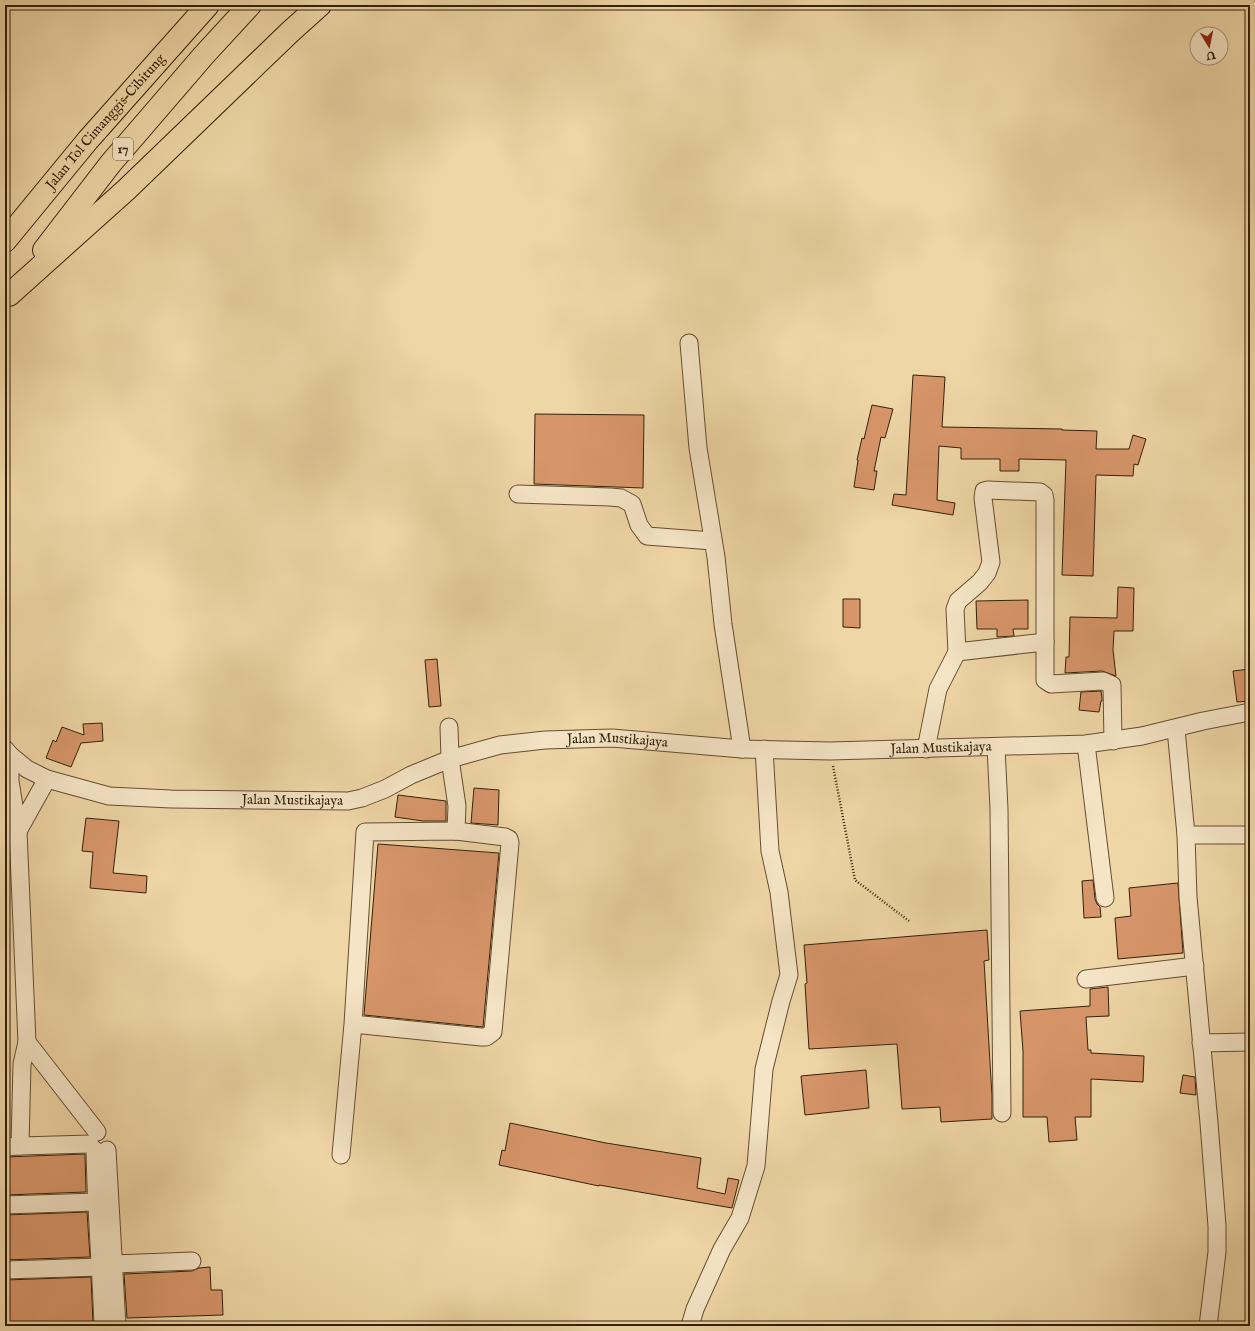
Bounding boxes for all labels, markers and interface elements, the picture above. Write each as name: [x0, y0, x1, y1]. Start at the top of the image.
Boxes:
north arrow: [1189, 26, 1229, 66]
text: U: [1204, 47, 1217, 63]
street label: Jalan Tol Cimanggis–Cibitung: [41, 50, 170, 195]
road number: 17: [113, 138, 133, 160]
street label: Jalan Mustikajaya: [565, 729, 670, 752]
street label: Jalan Mustikajaya: [888, 738, 993, 758]
street label: Jalan Mustikajaya: [240, 791, 344, 810]

